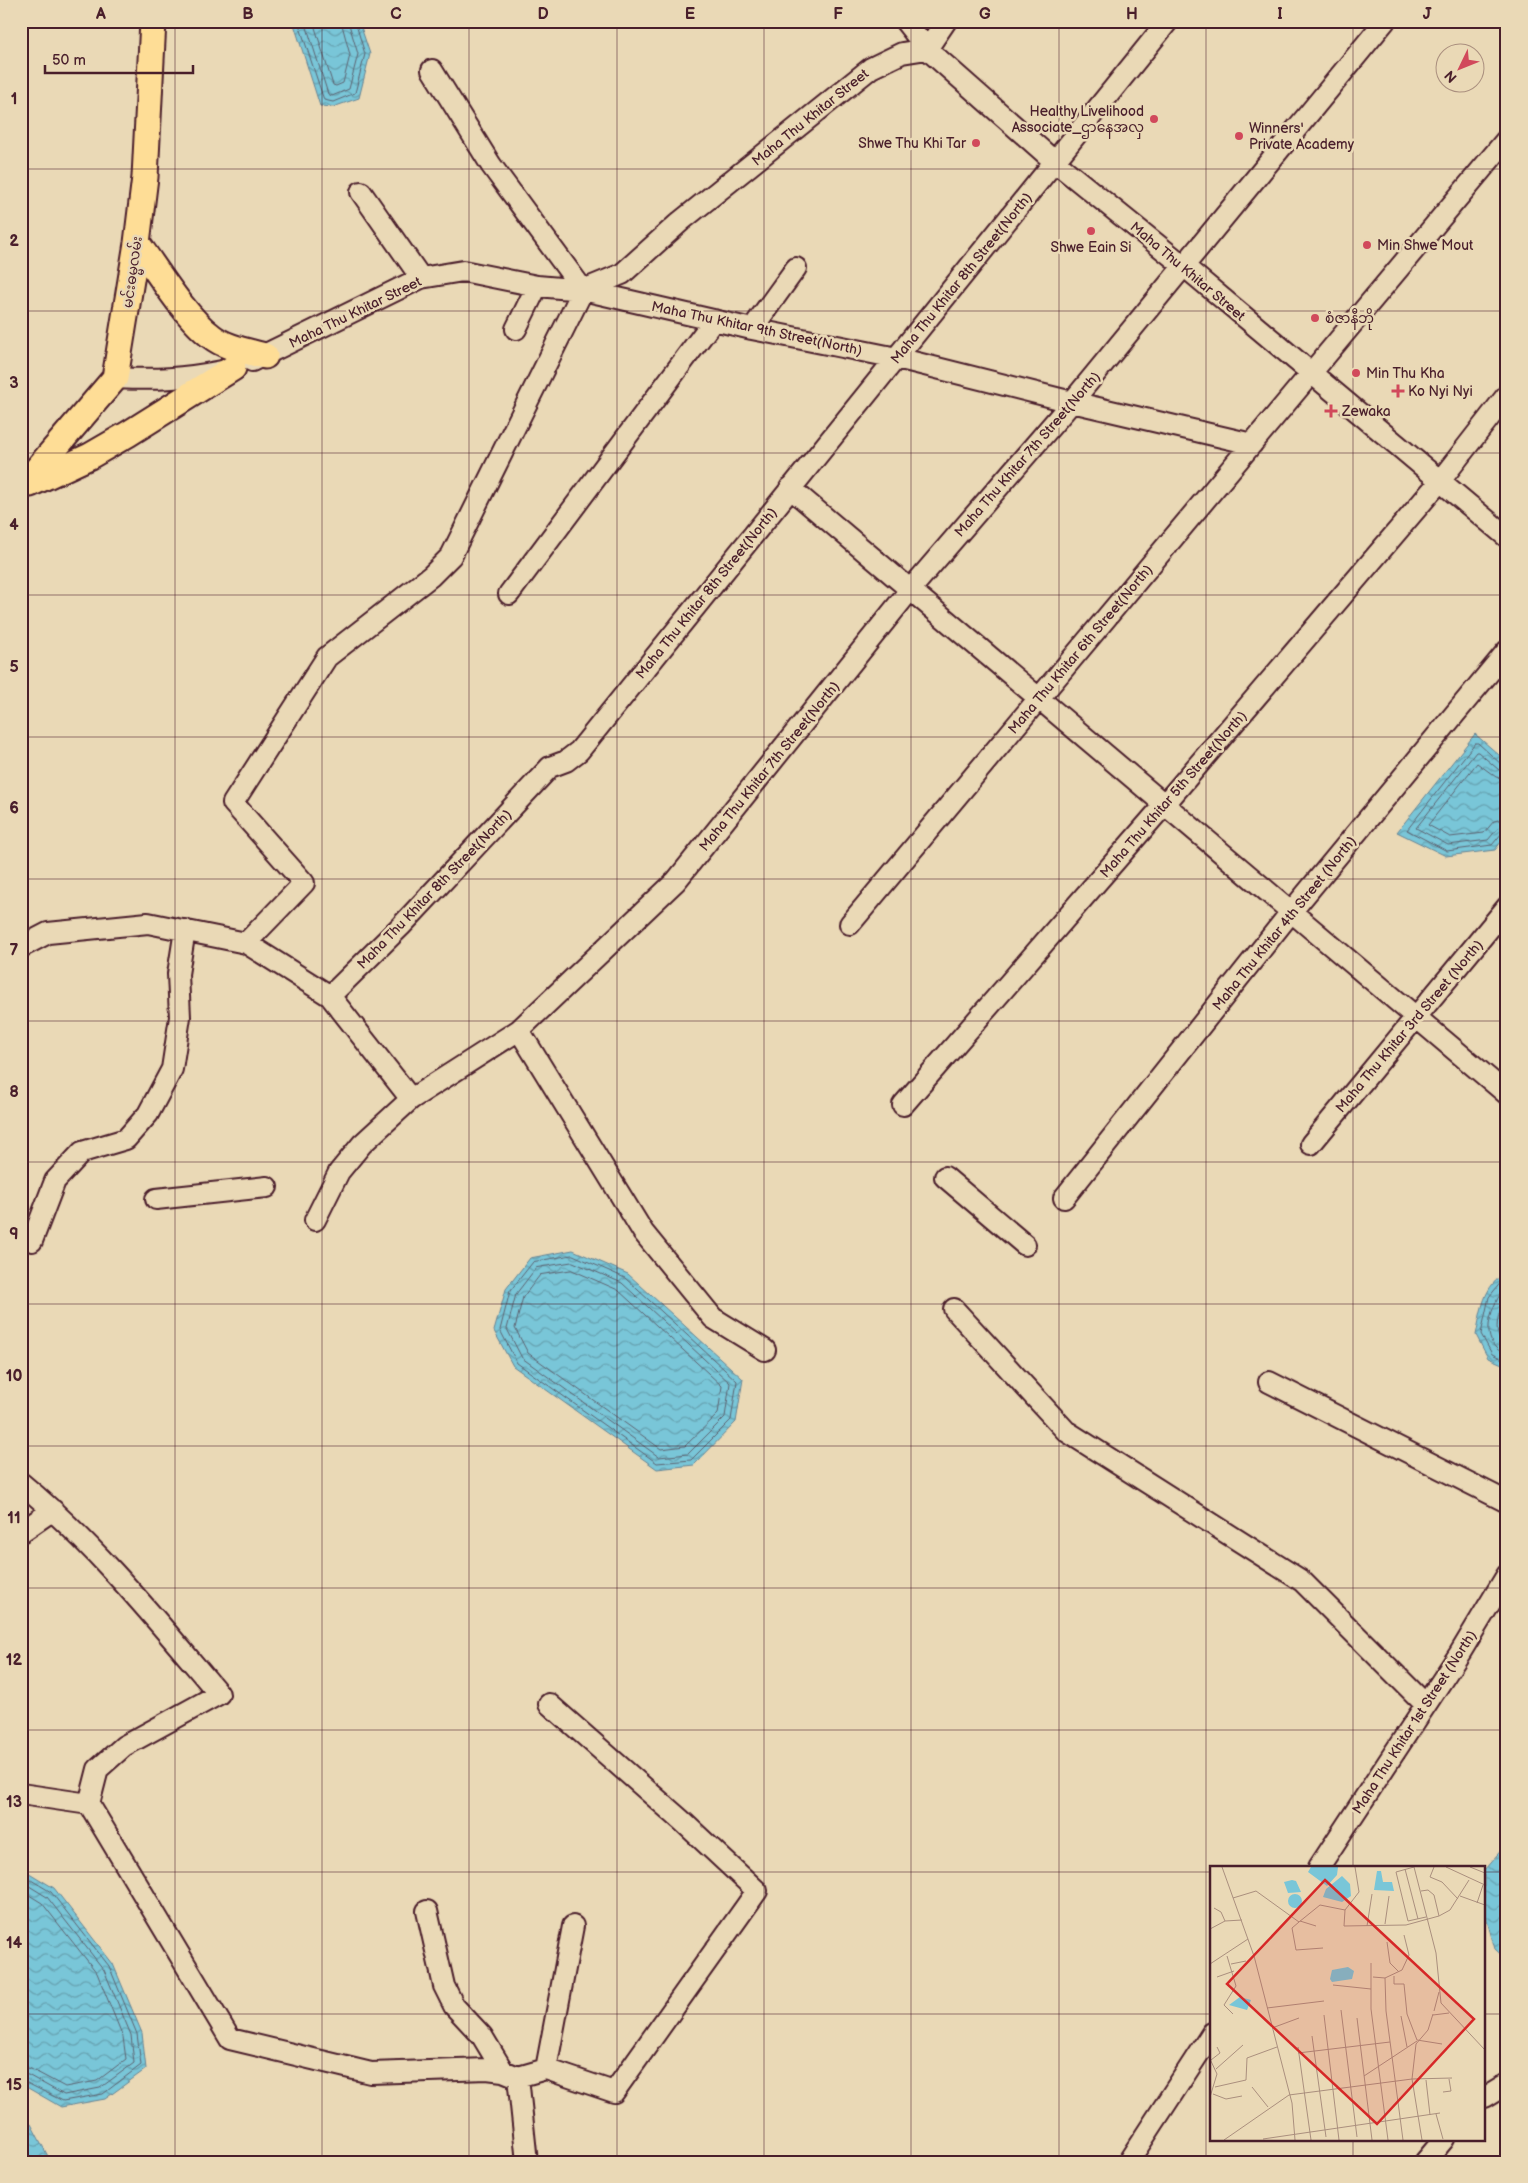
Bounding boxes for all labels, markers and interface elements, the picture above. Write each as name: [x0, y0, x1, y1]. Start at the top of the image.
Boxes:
text: A: [95, 5, 106, 24]
text: B: [242, 5, 254, 24]
text: C: [390, 5, 402, 24]
text: D: [537, 5, 549, 24]
text: E: [685, 5, 695, 24]
text: F: [833, 5, 843, 24]
text: G: [979, 5, 991, 24]
text: H: [1126, 5, 1138, 24]
text: I: [1277, 5, 1283, 24]
text: J: [1423, 5, 1432, 24]
scale bar: [45, 42, 192, 74]
north arrow: [1436, 42, 1486, 92]
text: 50 m: [52, 51, 86, 70]
street label: Maha Thu Khitar Street: [749, 65, 873, 170]
text: N: [1441, 67, 1461, 86]
text: 1: [11, 90, 17, 109]
place label: Healthy Livelihood Associate_ဌာနေအလှ: [1012, 103, 1144, 139]
marker: Healthy Livelihood Associate_ဌာနေအလှ: [1148, 113, 1160, 125]
place label: Winners' Private Academy: [1249, 120, 1355, 153]
marker: Winners' Private Academy: [1233, 130, 1245, 142]
place label: Shwe Thu Khi Tar: [858, 135, 967, 152]
marker: Shwe Thu Khi Tar: [970, 137, 982, 149]
street label: Maha Thu Khitar 8th Street(North): [887, 189, 1036, 367]
street label: Maha Thu Khitar Street: [1127, 218, 1249, 325]
marker: Shwe Eain Si: [1085, 225, 1097, 237]
text: 2: [9, 232, 19, 251]
street label: မင်းဓမ္မလမ်း: [117, 235, 149, 310]
place label: Min Shwe Mout: [1377, 237, 1474, 254]
place label: Shwe Eain Si: [1050, 239, 1132, 256]
marker: Min Shwe Mout: [1361, 239, 1373, 251]
street label: Maha Thu Khitar Street: [286, 273, 425, 352]
street label: Maha Thu Khitar 9th Street(North): [650, 298, 864, 359]
place label: စံဇာနီဘို: [1325, 308, 1374, 330]
marker: စံဇာနီဘို: [1309, 312, 1321, 324]
place label: Min Thu Kha: [1366, 365, 1445, 382]
marker: Min Thu Kha: [1350, 367, 1362, 379]
street label: Maha Thu Khitar 7th Street(North): [951, 368, 1104, 540]
text: 3: [9, 374, 19, 393]
place label: Ko Nyi Nyi: [1408, 383, 1473, 400]
marker: Ko Nyi Nyi: [1392, 385, 1404, 397]
place label: Zewaka: [1341, 403, 1391, 420]
marker: Zewaka: [1324, 404, 1338, 418]
street label: Maha Thu Khitar 8th Street(North): [632, 504, 781, 682]
text: 4: [9, 516, 19, 535]
street label: Maha Thu Khitar 6th Street(North): [1005, 561, 1156, 737]
text: 5: [9, 658, 19, 677]
street label: Maha Thu Khitar 7th Street(North): [696, 678, 843, 855]
street label: Maha Thu Khitar 5th Street(North): [1096, 708, 1250, 881]
text: 6: [9, 799, 19, 818]
street label: Maha Thu Khitar 8th Street(North): [354, 806, 515, 973]
street label: Maha Thu Khitar 4th Street (North): [1209, 833, 1360, 1014]
street label: Maha Thu Khitar 3rd Street (North): [1332, 937, 1487, 1116]
text: 7: [10, 941, 19, 960]
text: 8: [9, 1083, 19, 1102]
text: 9: [9, 1225, 19, 1244]
text: 10: [6, 1367, 22, 1386]
text: 11: [7, 1509, 21, 1528]
street label: Maha Thu Khitar 1st Street (North): [1349, 1627, 1480, 1817]
text: 12: [6, 1651, 23, 1670]
text: 13: [6, 1793, 22, 1812]
inset map: [1210, 1866, 1486, 2140]
text: 14: [6, 1934, 23, 1953]
text: 15: [6, 2076, 22, 2095]

